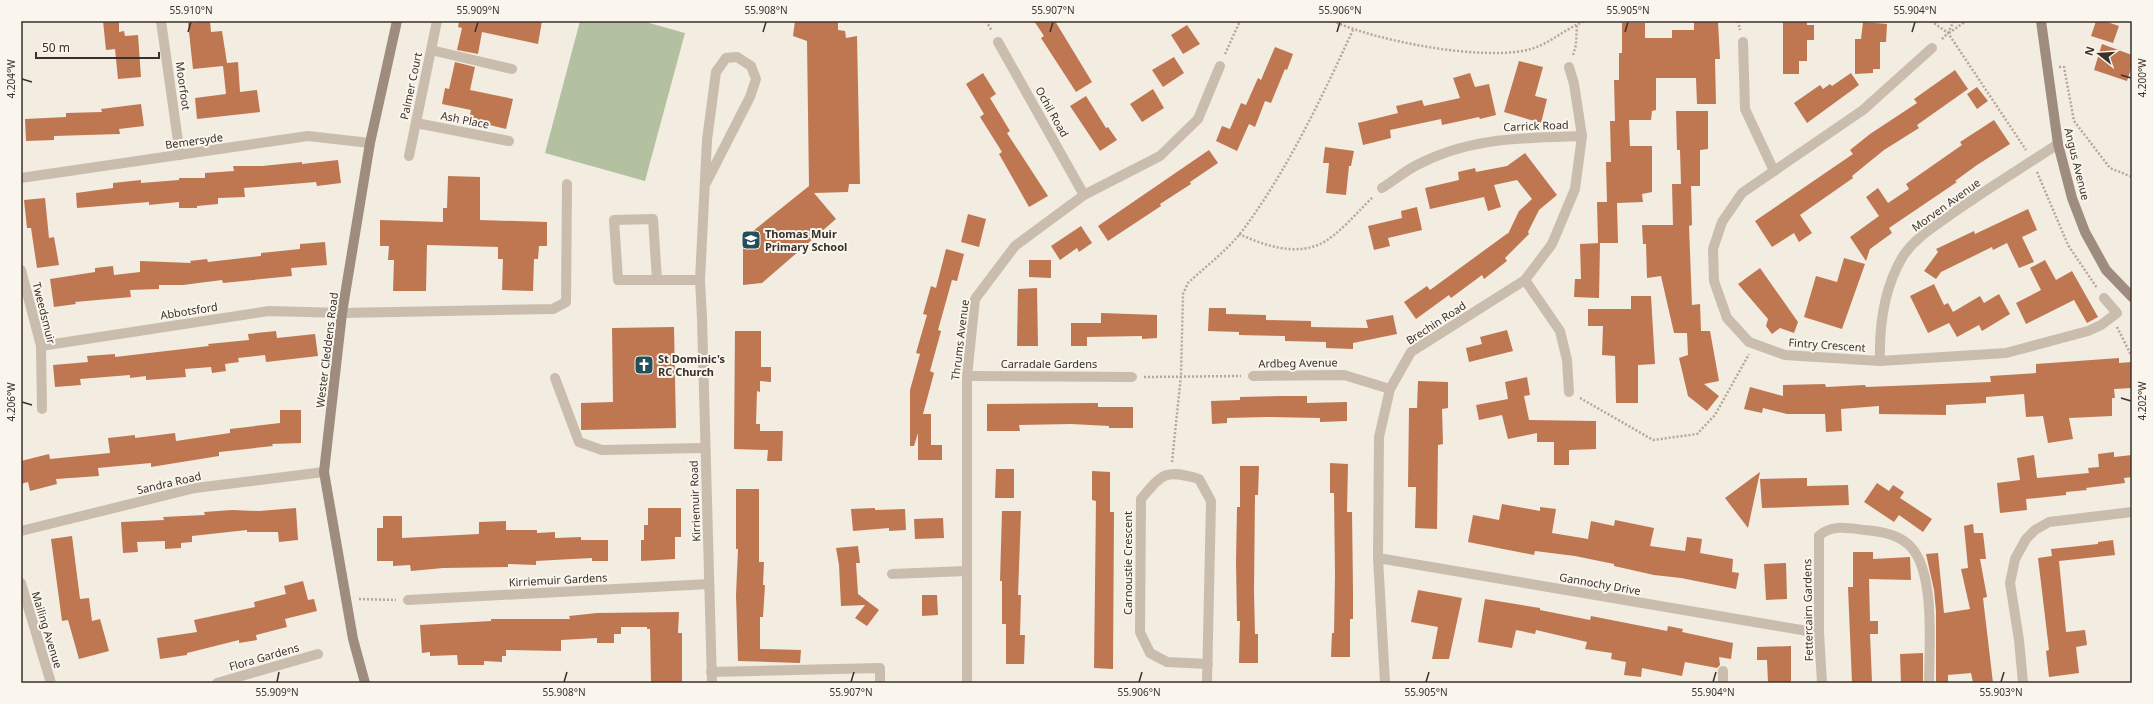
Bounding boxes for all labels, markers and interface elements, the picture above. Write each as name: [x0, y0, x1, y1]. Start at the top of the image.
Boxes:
text: 55.910°N: [169, 3, 213, 17]
text: 55.909°N: [456, 3, 500, 17]
text: 55.908°N: [744, 3, 788, 17]
text: 55.907°N: [1031, 3, 1075, 17]
text: 55.906°N: [1318, 3, 1362, 17]
text: 55.905°N: [1606, 3, 1650, 17]
text: 55.904°N: [1893, 3, 1937, 17]
scale bar: [36, 34, 159, 60]
north arrow: [2079, 34, 2119, 74]
text: 50 m: [42, 39, 70, 56]
text: N: [2080, 44, 2097, 57]
street label: Palmer Court: [396, 51, 425, 121]
text: 4.200°W: [2135, 58, 2149, 98]
text: 4.204°W: [4, 59, 18, 99]
street label: Moorfoot: [173, 61, 194, 111]
street label: Ochil Road: [1032, 84, 1072, 140]
street label: Ash Place: [440, 107, 491, 132]
street label: Carrick Road: [1503, 117, 1569, 134]
street label: Angus Avenue: [2061, 126, 2094, 202]
street label: Bemersyde: [164, 129, 224, 152]
street label: Morven Avenue: [1908, 175, 1983, 235]
place label: Thomas Muir Primary School: [765, 226, 847, 254]
school or university icon: Thomas Muir Primary School: [740, 229, 762, 251]
street label: Tweedsmuir: [30, 280, 60, 346]
street label: Wester Cleddens Road: [312, 291, 341, 408]
street label: Brechin Road: [1403, 298, 1469, 348]
street label: Abbotsford: [159, 299, 219, 322]
street label: Thrums Avenue: [947, 299, 972, 381]
street label: Fintry Crescent: [1788, 334, 1866, 355]
place label: St Dominic's RC Church: [658, 351, 726, 379]
church icon: St Dominic's RC Church: [633, 354, 655, 376]
street label: Ardbeg Avenue: [1258, 354, 1338, 371]
street label: Carradale Gardens: [1001, 356, 1097, 371]
text: 4.202°W: [2135, 381, 2149, 421]
text: 4.206°W: [4, 382, 18, 422]
street label: Kirriemuir Road: [686, 460, 703, 542]
street label: Sandra Road: [135, 468, 203, 497]
street label: Carnoustie Crescent: [1120, 511, 1135, 615]
street label: Fettercairn Gardens: [1799, 559, 1816, 661]
street label: Kirriemuir Gardens: [508, 569, 608, 590]
street label: Gannochy Drive: [1558, 569, 1642, 598]
street label: Mailing Avenue: [29, 590, 66, 670]
street label: Flora Gardens: [227, 639, 301, 674]
text: 55.909°N: [255, 685, 299, 699]
text: 55.908°N: [542, 685, 586, 699]
text: 55.907°N: [829, 685, 873, 699]
text: 55.906°N: [1117, 685, 1161, 699]
text: 55.905°N: [1404, 685, 1448, 699]
text: 55.904°N: [1691, 685, 1735, 699]
text: 55.903°N: [1979, 685, 2023, 699]

